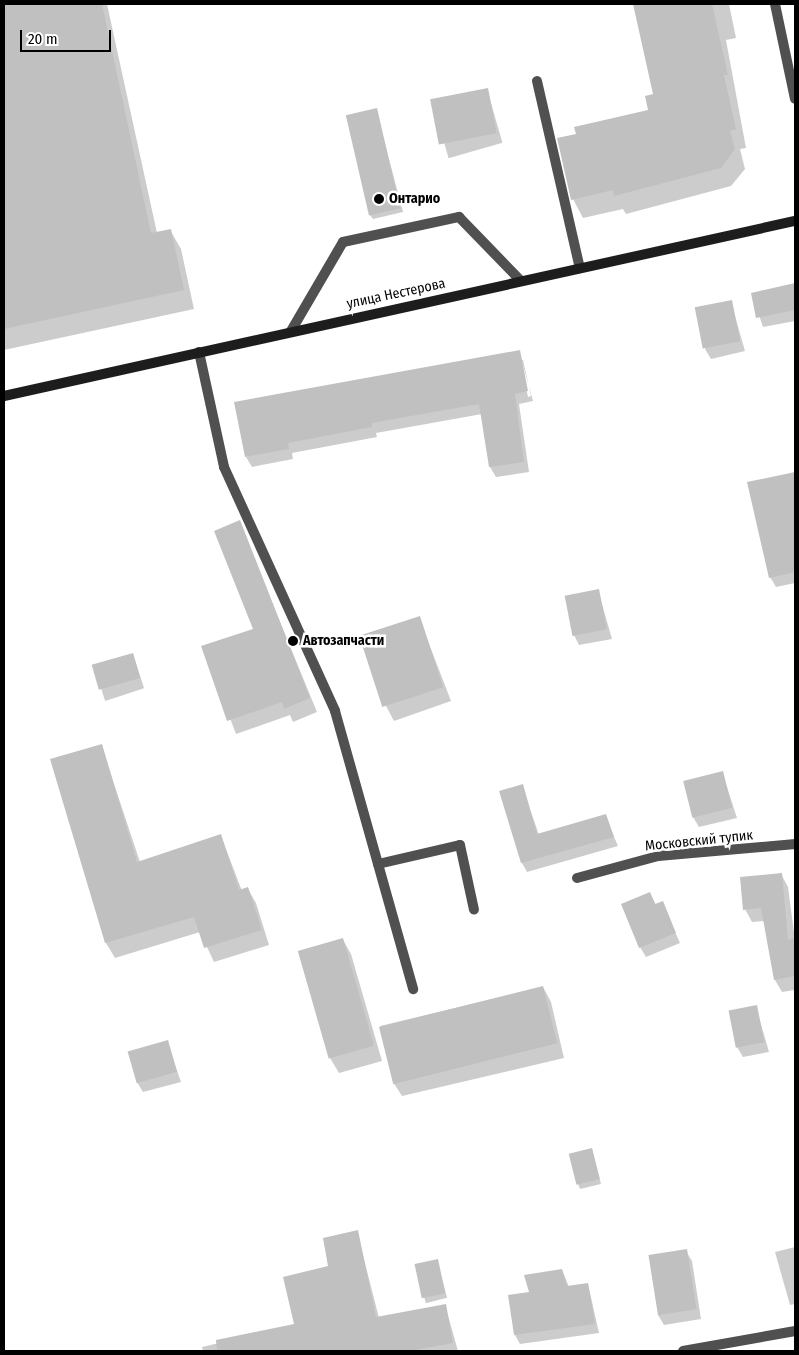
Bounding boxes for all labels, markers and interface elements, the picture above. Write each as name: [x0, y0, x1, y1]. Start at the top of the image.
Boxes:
scale bar: [22, 20, 114, 52]
text: 20 m: [28, 30, 58, 48]
place label: Онтарио: [389, 191, 440, 207]
marker: Онтарио: [373, 193, 385, 205]
street label: улица Нестерова: [345, 275, 447, 313]
place label: Автозапчасти: [303, 633, 384, 649]
marker: Автозапчасти: [287, 635, 299, 647]
street label: Московский тупик: [644, 827, 754, 855]

